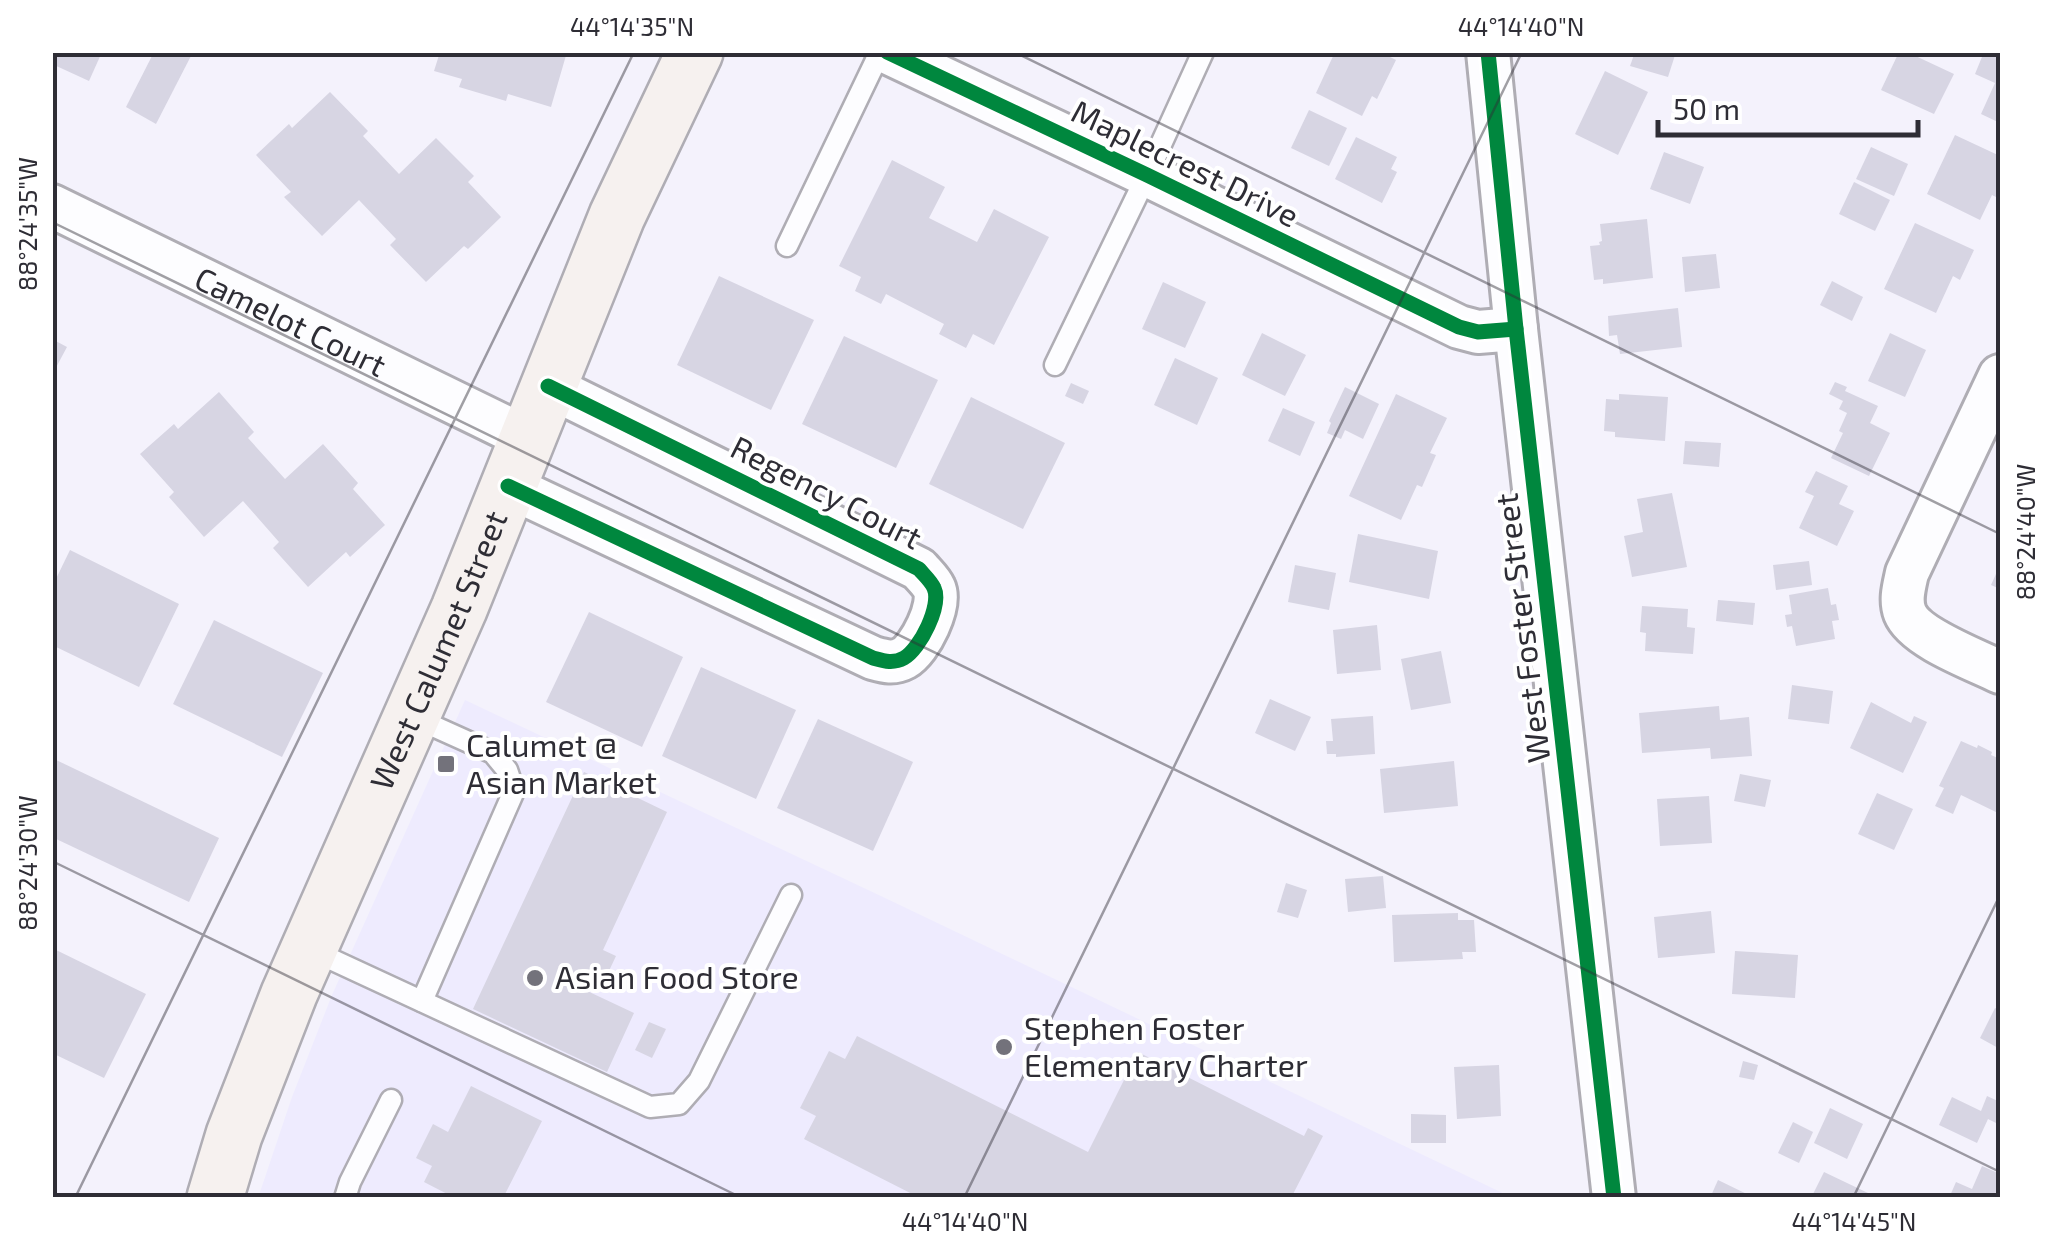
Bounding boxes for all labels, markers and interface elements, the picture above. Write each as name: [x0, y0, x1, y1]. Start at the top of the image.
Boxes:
text: 44°14'35"N: [570, 11, 694, 41]
text: 44°14'40"N: [1458, 11, 1584, 41]
scale bar: [1658, 75, 1918, 137]
text: 50 m: [1673, 90, 1740, 126]
street label: Maplecrest Drive: [1066, 91, 1306, 234]
text: 88°24'35"W: [12, 157, 42, 291]
street label: Camelot Court: [189, 258, 393, 383]
street label: Regency Court: [725, 427, 929, 556]
text: 88°24'40"W: [2010, 464, 2040, 600]
street label: West Foster Street: [1486, 491, 1556, 765]
street label: West Calumet Street: [361, 505, 514, 795]
place label: Calumet @ Asian Market: [466, 725, 657, 800]
marker: Calumet @ Asian Market: [435, 753, 457, 775]
text: 88°24'30"W: [12, 795, 42, 931]
place label: Asian Food Store: [555, 957, 799, 995]
marker: Asian Food Store: [524, 967, 546, 989]
place label: Stephen Foster Elementary Charter: [1024, 1008, 1308, 1083]
marker: Stephen Foster Elementary Charter: [993, 1036, 1015, 1058]
text: 44°14'40"N: [902, 1206, 1028, 1236]
text: 44°14'45"N: [1791, 1206, 1917, 1236]

